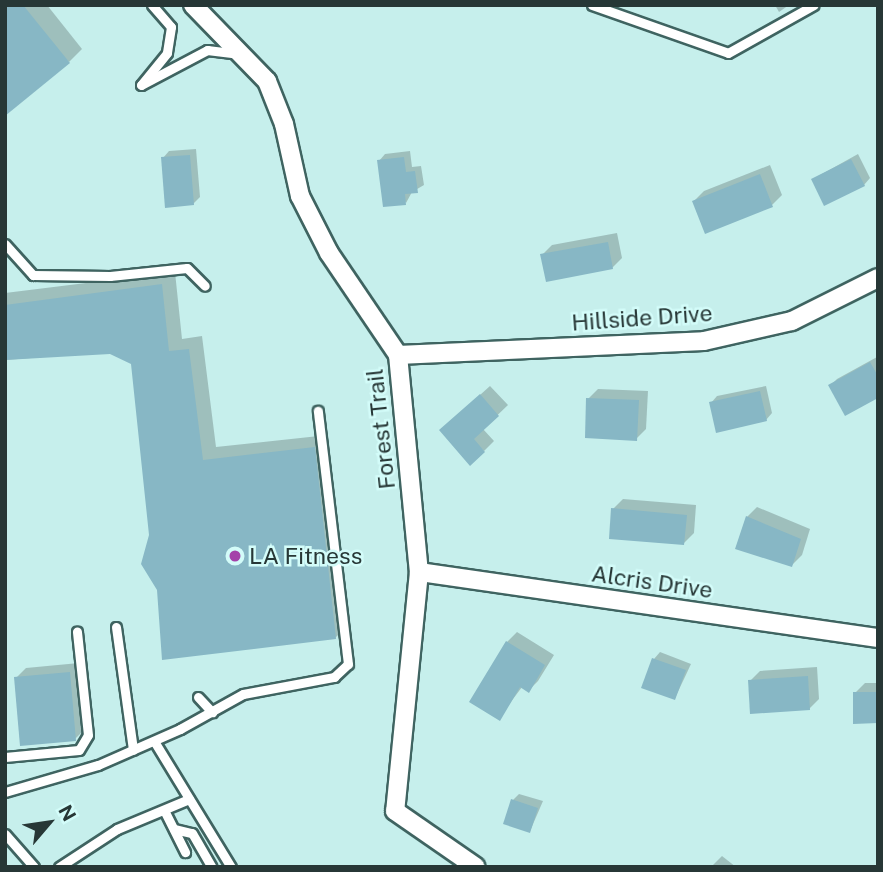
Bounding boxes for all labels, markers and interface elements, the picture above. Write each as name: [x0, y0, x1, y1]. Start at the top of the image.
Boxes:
street label: Hillside Drive: [571, 299, 713, 337]
street label: Forest Trail: [361, 367, 401, 491]
place label: LA Fitness: [249, 542, 362, 570]
marker: LA Fitness: [227, 548, 243, 564]
street label: Alcris Drive: [590, 560, 714, 604]
north arrow: [14, 788, 84, 858]
text: N: [54, 801, 81, 825]

